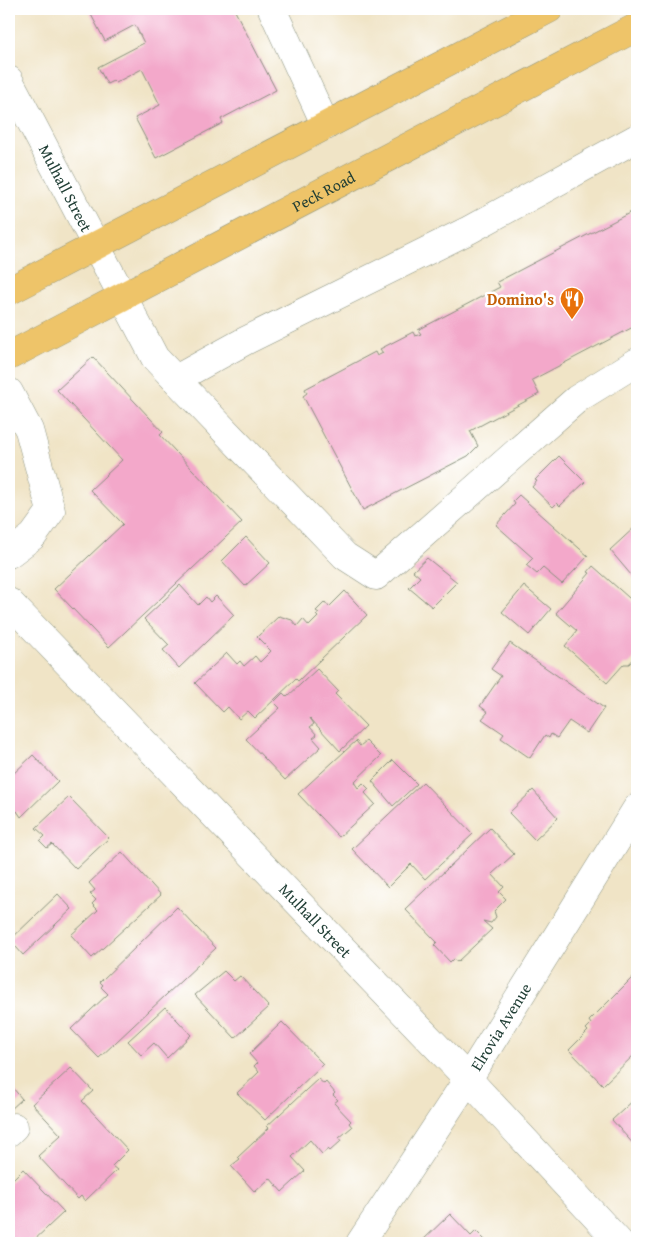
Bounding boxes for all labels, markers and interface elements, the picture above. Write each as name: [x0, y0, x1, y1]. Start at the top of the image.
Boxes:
street label: Mulhall Street: [33, 140, 99, 236]
street label: Peck Road: [288, 165, 360, 218]
restaurant icon: Domino's: [559, 286, 585, 320]
place label: Domino's: [487, 287, 554, 311]
street label: Mulhall Street: [274, 878, 358, 964]
street label: Elrovia Avenue: [464, 978, 537, 1075]

